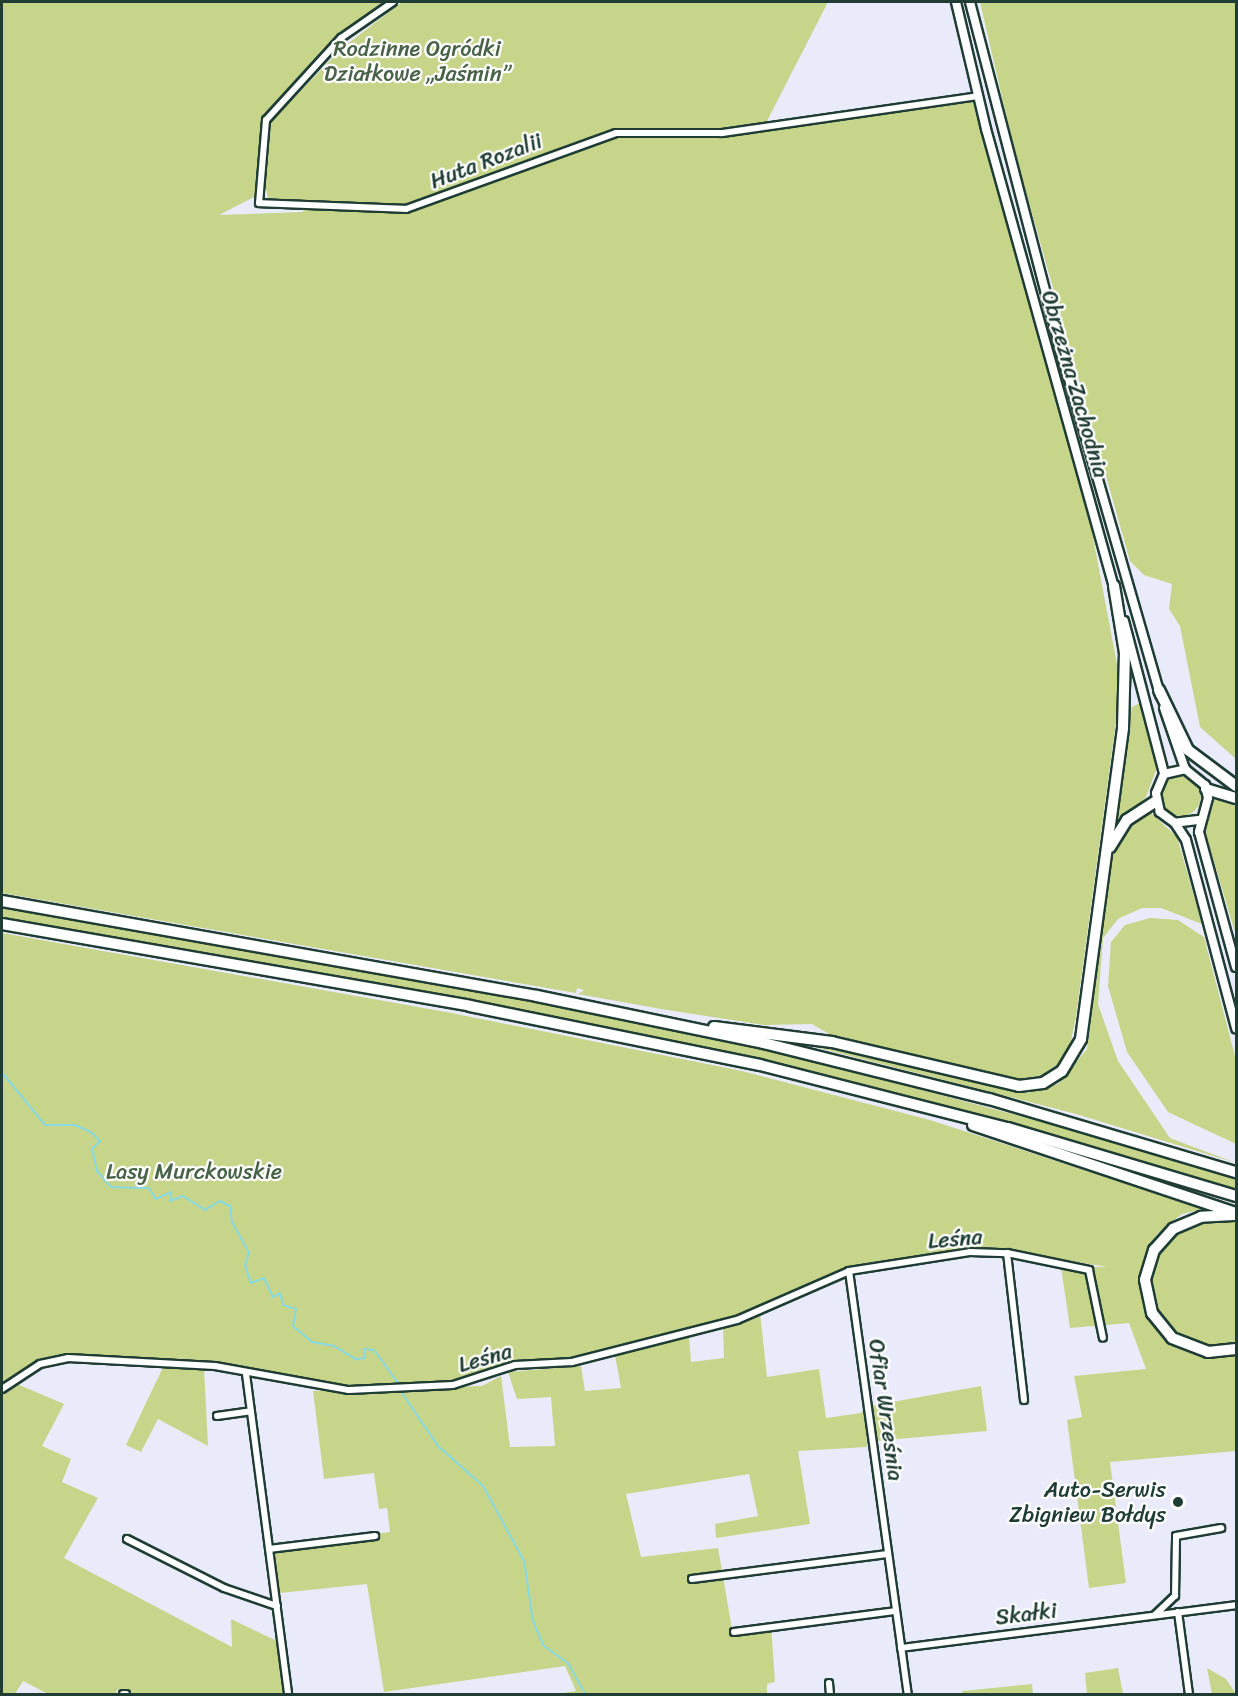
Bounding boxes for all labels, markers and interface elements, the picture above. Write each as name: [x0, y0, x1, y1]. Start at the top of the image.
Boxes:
park label: Rodzinne Ogródki Działkowe „Jaśmin”: [324, 35, 510, 86]
street label: Huta Rozalii: [426, 128, 546, 194]
street label: Obrzeżna Zachodnia: [1036, 287, 1114, 481]
park label: Lasy Murckowskie: [106, 1159, 282, 1185]
street label: Leśna: [927, 1223, 983, 1255]
street label: Ofiar Września: [863, 1337, 909, 1483]
street label: Leśna: [455, 1338, 515, 1378]
place label: Auto-Serwis Zbigniew Bołdys: [1010, 1476, 1166, 1528]
marker: Auto-Serwis Zbigniew Bołdys: [1171, 1495, 1185, 1509]
street label: Skałki: [994, 1597, 1058, 1631]

